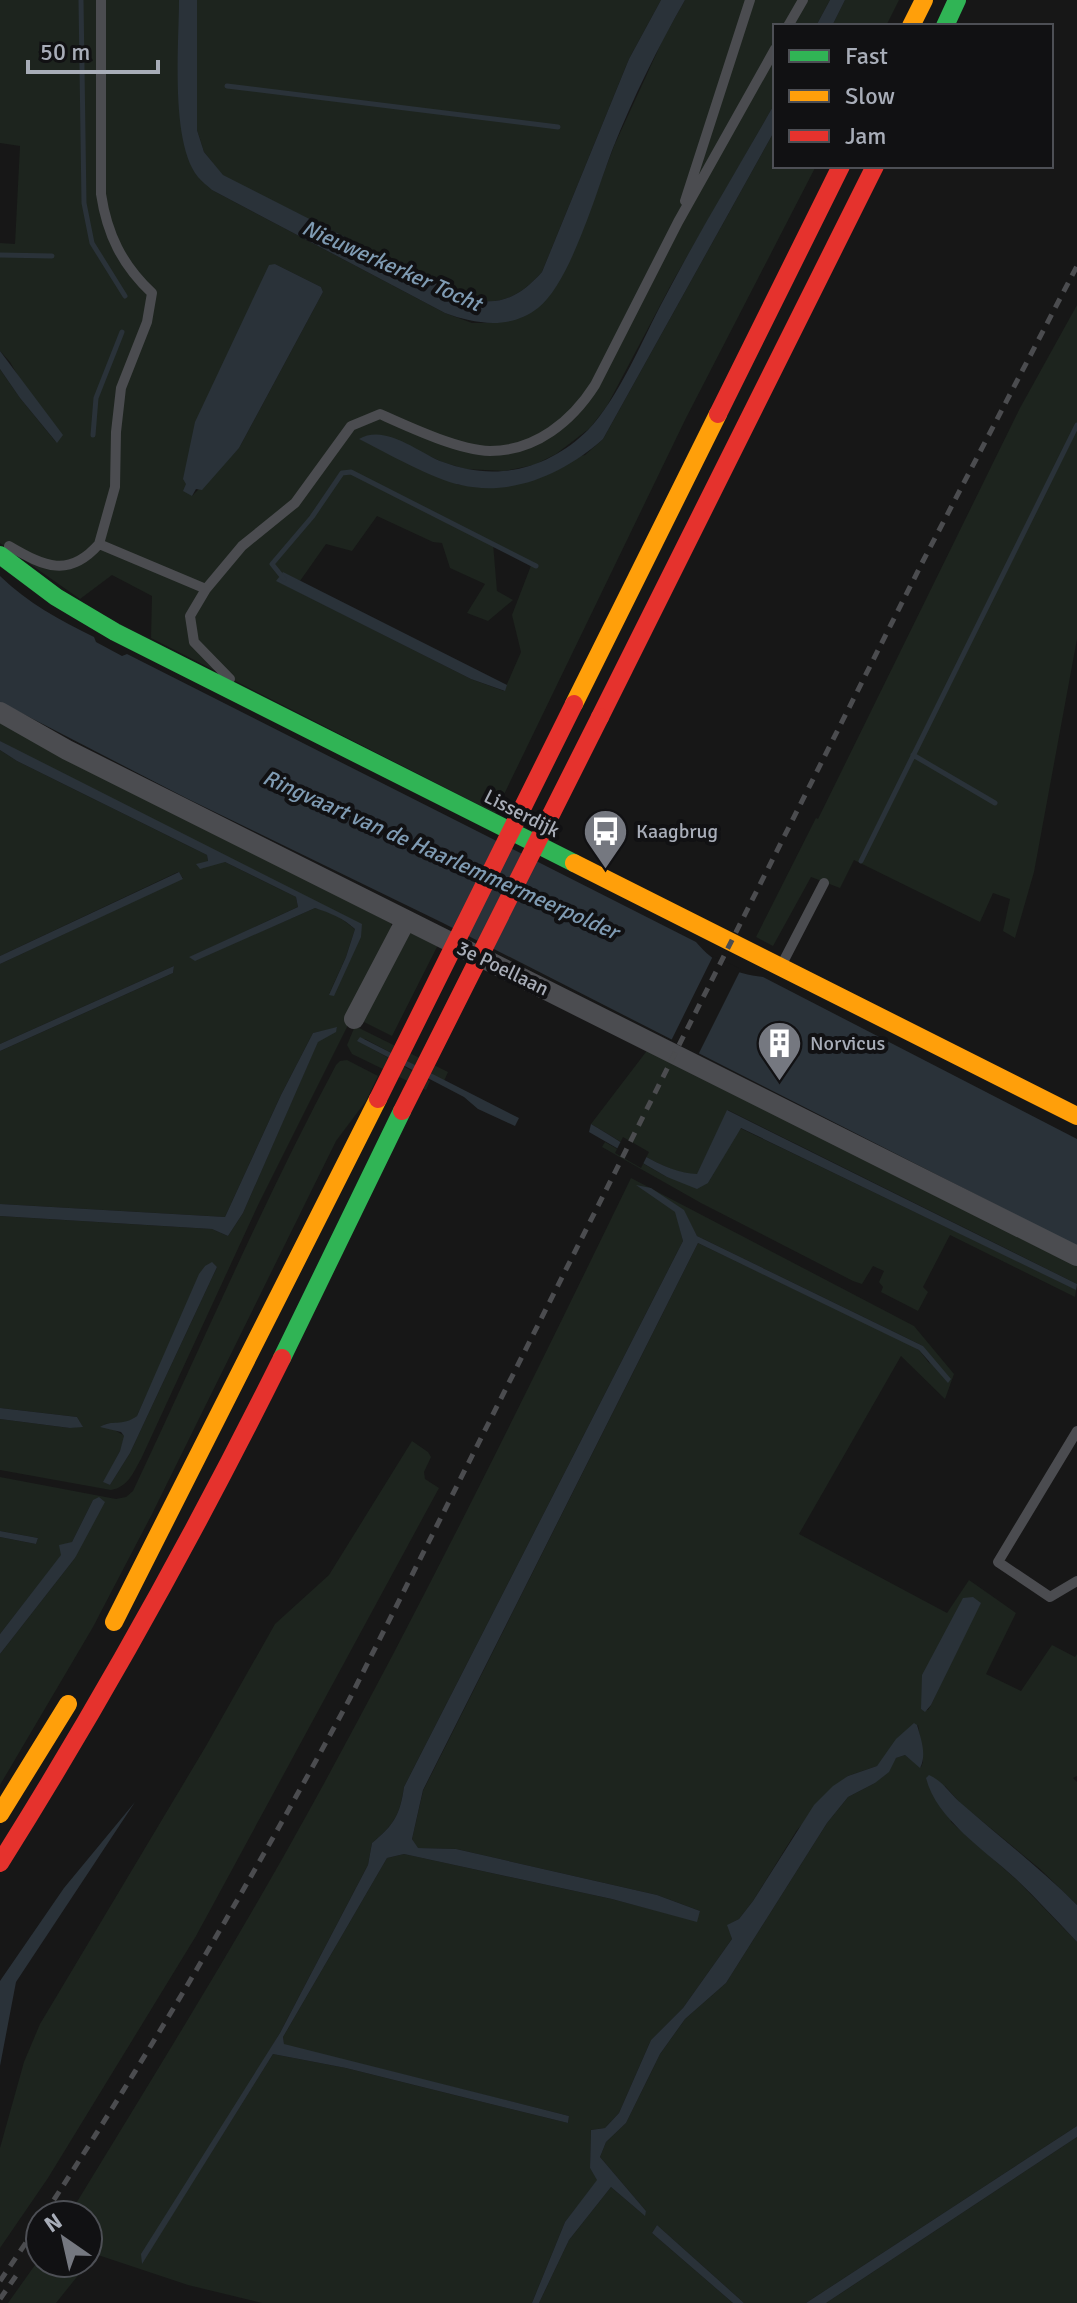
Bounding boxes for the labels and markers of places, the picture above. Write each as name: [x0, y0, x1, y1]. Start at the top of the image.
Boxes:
bus stop icon: Kaagbrug: [581, 807, 629, 870]
place label: Kaagbrug: [636, 819, 718, 844]
building icon: Norvicus: [755, 1019, 803, 1082]
place label: Norvicus: [810, 1031, 886, 1056]

